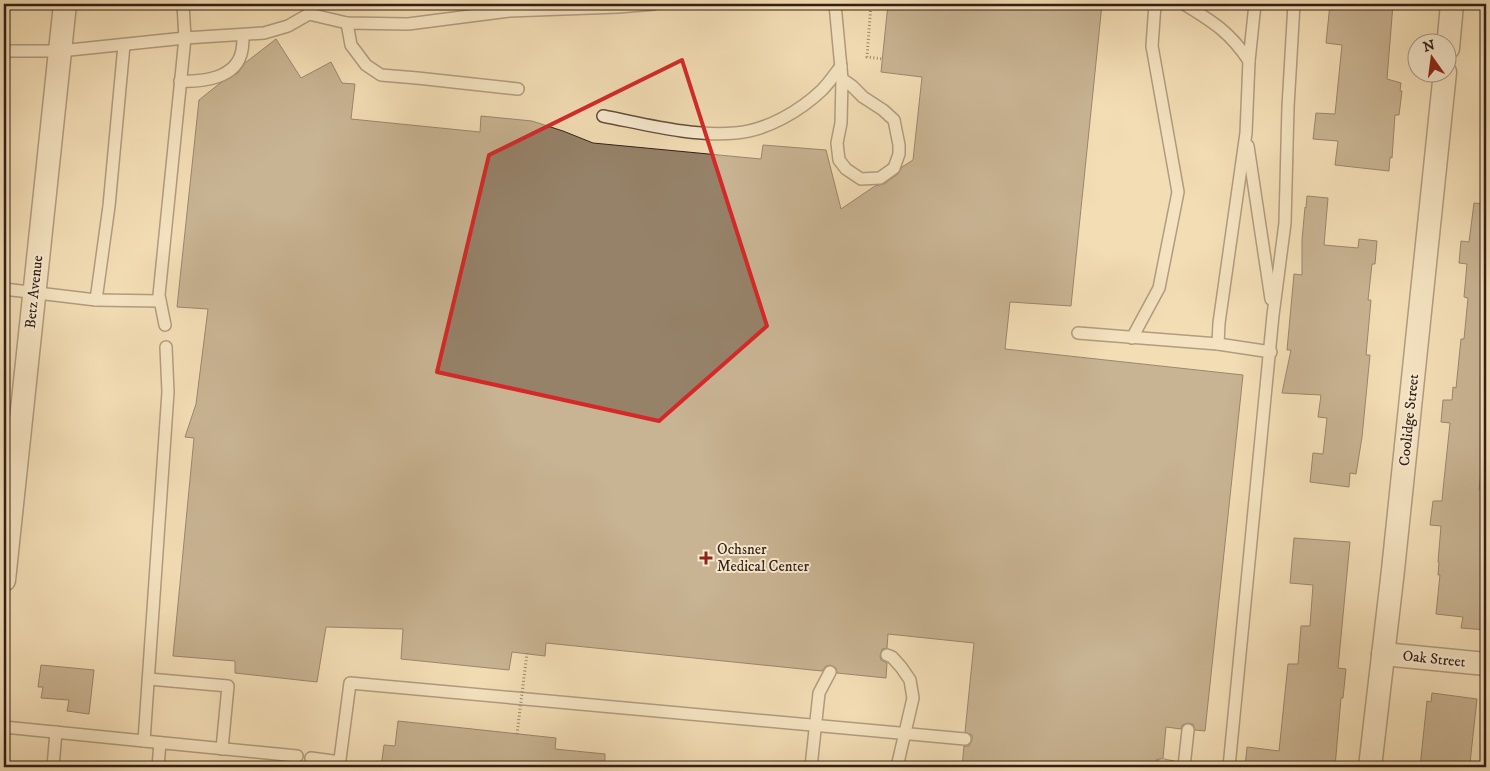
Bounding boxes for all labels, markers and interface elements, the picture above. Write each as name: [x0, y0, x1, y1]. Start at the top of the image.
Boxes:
north arrow: [1408, 32, 1458, 82]
text: N: [1421, 36, 1437, 56]
street label: Betz Avenue: [21, 254, 47, 330]
street label: Coolidge Street: [1395, 373, 1423, 467]
place label: Ochsner Medical Center: [717, 540, 810, 576]
marker: Ochsner Medical Center: [699, 551, 713, 565]
street label: Oak Street: [1402, 646, 1467, 672]

